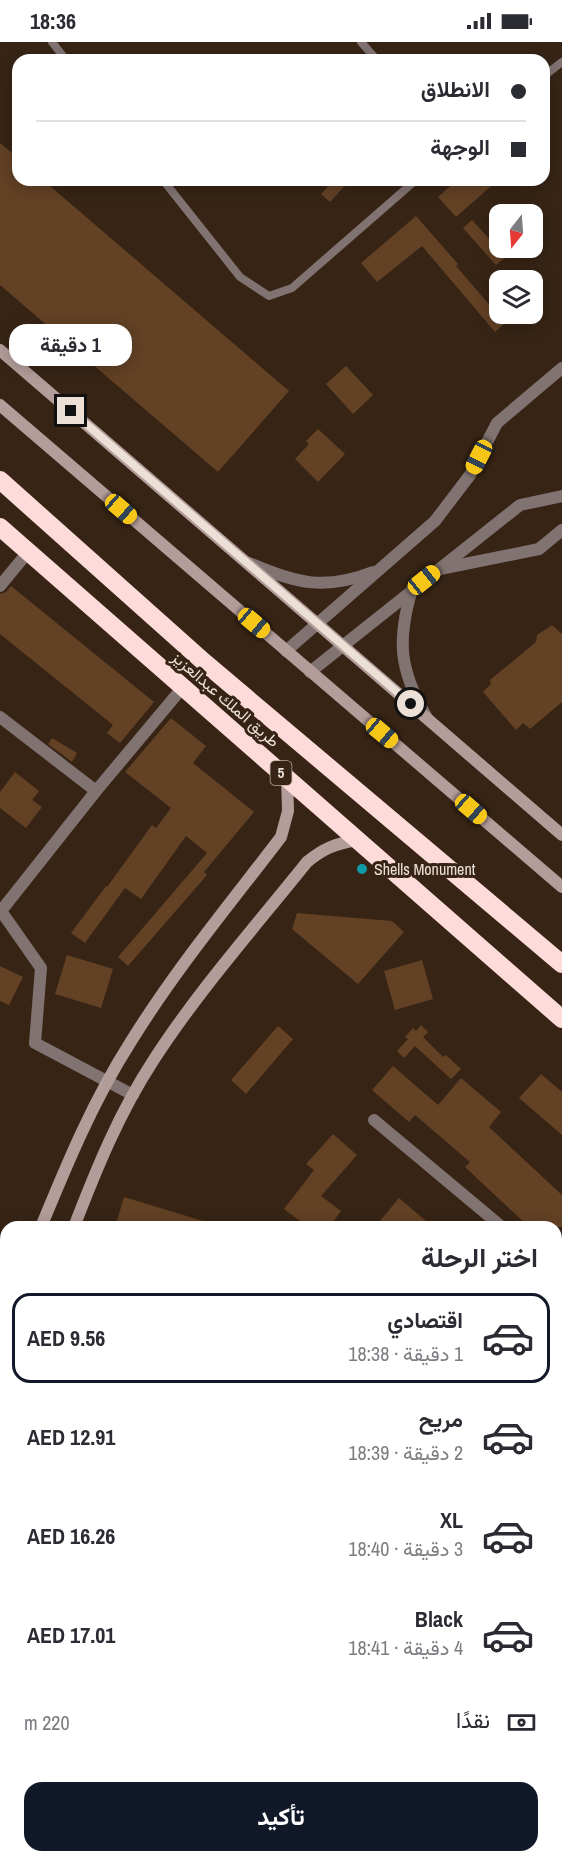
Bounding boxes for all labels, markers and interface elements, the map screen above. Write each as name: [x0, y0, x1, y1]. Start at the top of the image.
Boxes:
text: 18:36: [30, 6, 76, 36]
text: الانطلاق: [421, 74, 490, 104]
text: الوجهة: [430, 132, 490, 162]
north arrow: [489, 204, 543, 258]
map controls: [489, 204, 543, 324]
button: layers: [489, 270, 543, 324]
callout: 1 دقيقة: [10, 324, 132, 366]
text: 1 دقيقة: [40, 331, 101, 358]
route end: [57, 397, 84, 424]
car: [463, 437, 495, 477]
car: [102, 490, 140, 528]
car: [404, 562, 444, 598]
car: [234, 605, 274, 641]
street label: طريق الملك عبدالعزيز: [167, 645, 285, 752]
route start: [397, 690, 424, 717]
car: [362, 715, 402, 751]
road number: 5: [270, 761, 292, 785]
car: [452, 790, 490, 828]
place label: Shells Monument: [374, 858, 476, 880]
marker: Shells Monument: [355, 862, 369, 876]
text: اختر الرحلة: [421, 1239, 538, 1275]
text: اقتصادي: [387, 1305, 463, 1335]
icon: car: [481, 1311, 535, 1365]
text: AED 9.56: [27, 1323, 105, 1353]
text: 1 دقيقة · 18:38: [348, 1340, 463, 1367]
text: مريح: [419, 1404, 463, 1434]
icon: car: [481, 1410, 535, 1464]
text: AED 12.91: [27, 1422, 115, 1452]
text: 2 دقيقة · 18:39: [348, 1439, 463, 1466]
text: XL: [440, 1505, 463, 1535]
icon: car: [481, 1509, 535, 1563]
text: AED 16.26: [27, 1521, 115, 1551]
text: 3 دقيقة · 18:40: [348, 1535, 463, 1562]
text: Black: [415, 1604, 463, 1634]
icon: car: [481, 1608, 535, 1662]
text: AED 17.01: [27, 1620, 115, 1650]
text: 4 دقيقة · 18:41: [348, 1634, 463, 1661]
text: نقدًا: [456, 1705, 490, 1735]
icon: cash: [505, 1706, 538, 1739]
text: 220 m: [24, 1709, 70, 1736]
button: تأكيد: [24, 1782, 538, 1851]

